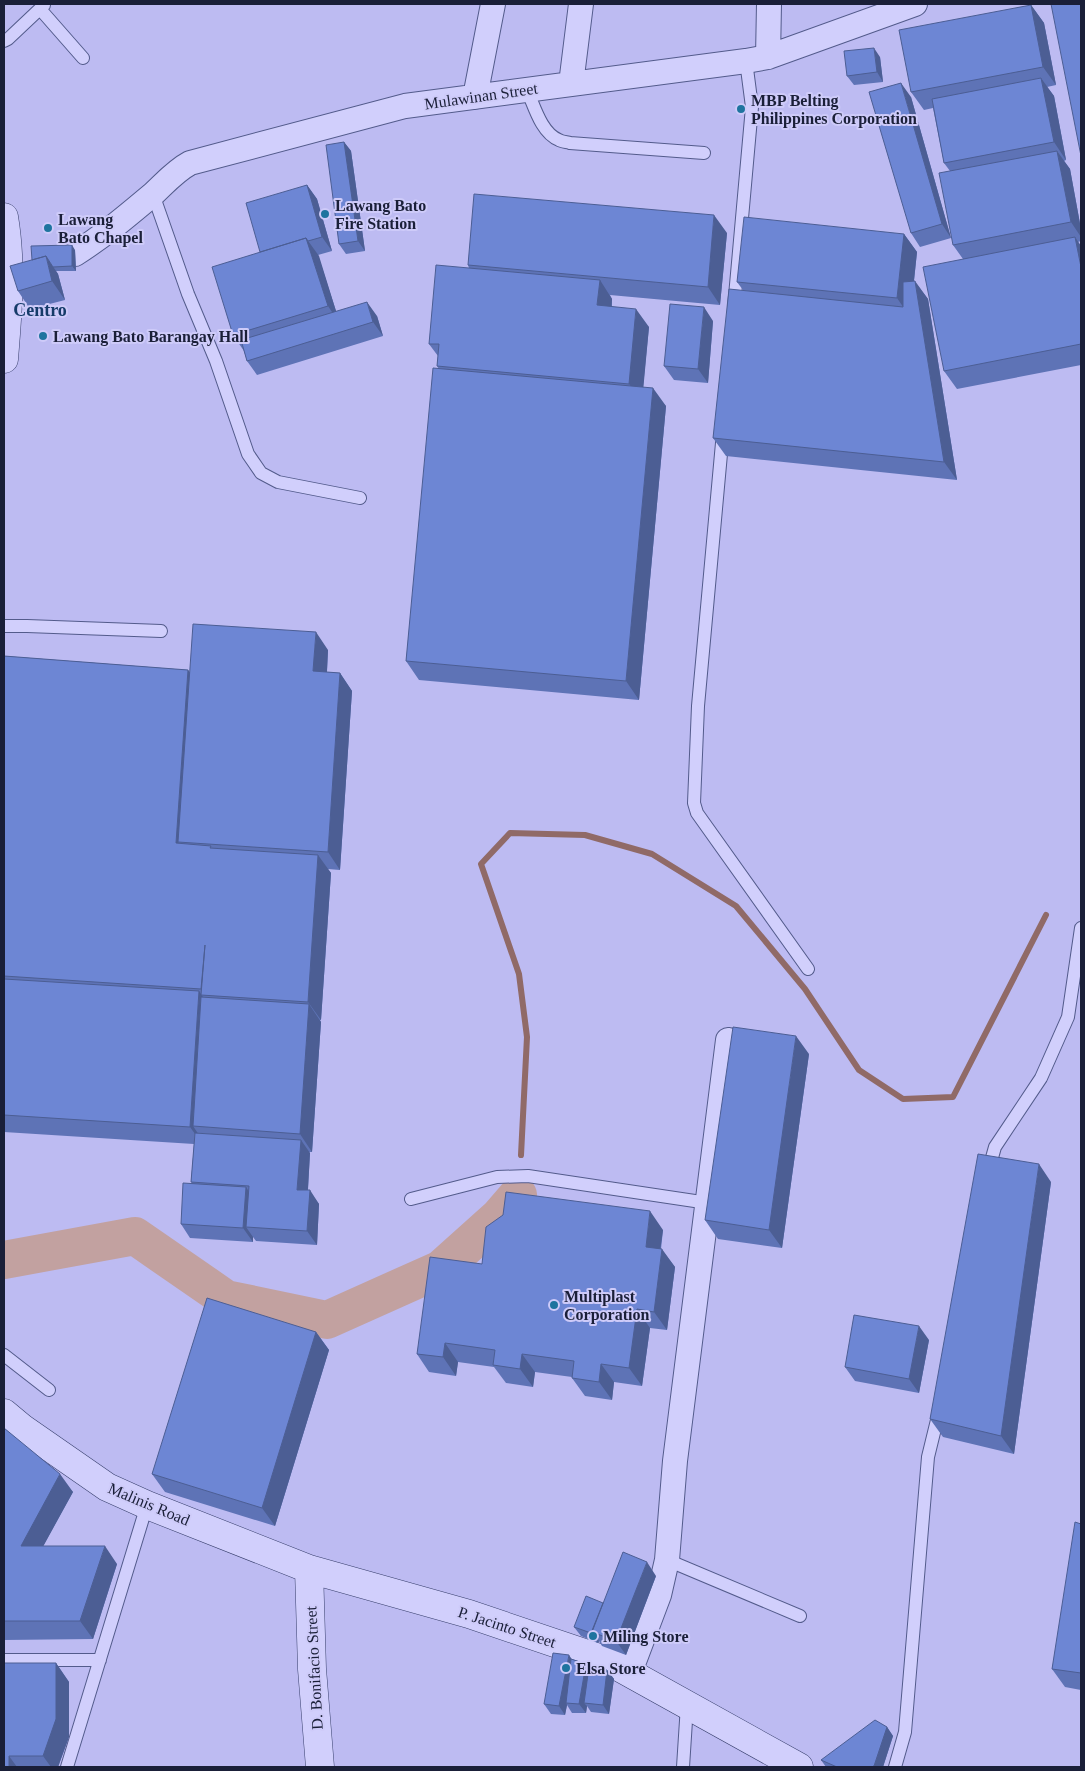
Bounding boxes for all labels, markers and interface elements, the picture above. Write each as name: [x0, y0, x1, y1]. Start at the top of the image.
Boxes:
street label: Mulawinan Street: [423, 80, 539, 112]
place label: MBP Belting Philippines Corporation: [751, 92, 917, 128]
marker: MBP Belting Philippines Corporation: [735, 103, 747, 115]
place label: Lawang Bato Fire Station: [335, 197, 426, 232]
marker: Lawang Bato Fire Station: [319, 208, 331, 220]
place label: Lawang Bato Chapel: [58, 211, 143, 247]
marker: Lawang Bato Chapel: [42, 222, 54, 234]
district label: Centro: [13, 300, 67, 320]
place label: Lawang Bato Barangay Hall: [53, 328, 249, 346]
marker: Lawang Bato Barangay Hall: [37, 330, 49, 342]
place label: Multiplast Corporation: [564, 1288, 649, 1324]
marker: Multiplast Corporation: [548, 1299, 560, 1311]
street label: Malinis Road: [106, 1479, 192, 1529]
street label: P. Jacinto Street: [456, 1603, 559, 1651]
street label: D. Bonifacio Street: [302, 1605, 326, 1730]
place label: Miling Store: [603, 1628, 688, 1646]
marker: Miling Store: [587, 1630, 599, 1642]
place label: Elsa Store: [576, 1660, 645, 1677]
marker: Elsa Store: [560, 1662, 572, 1674]

